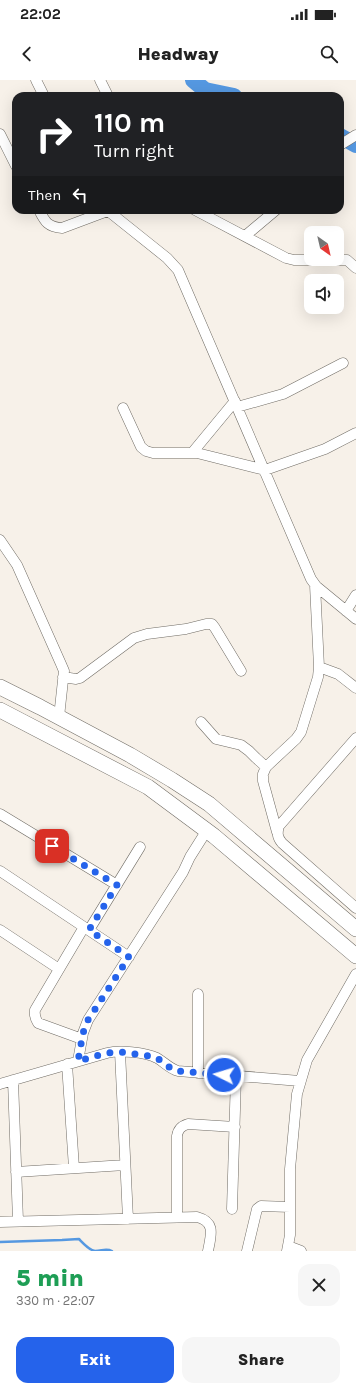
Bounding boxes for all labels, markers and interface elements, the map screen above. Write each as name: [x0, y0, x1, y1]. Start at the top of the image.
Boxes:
text: 22:02: [20, 5, 61, 23]
icon: back: [16, 43, 38, 65]
text: Headway: [137, 43, 219, 65]
icon: search: [318, 43, 340, 65]
text: 110 m: [94, 106, 165, 139]
icon: right: [28, 108, 80, 160]
text: Turn right: [94, 140, 174, 162]
icon: left: [69, 184, 91, 206]
text: Then: [28, 186, 61, 204]
north arrow: [304, 226, 344, 266]
map controls: [304, 226, 344, 314]
button: sound: [304, 274, 344, 314]
pin: [35, 829, 69, 863]
icon: arrive: [41, 835, 63, 857]
position arrow: [203, 1054, 245, 1096]
text: 5 min: [16, 1264, 84, 1292]
button: close: [298, 1264, 340, 1306]
text: 330 m · 22:07: [16, 1293, 95, 1308]
button: Exit: [16, 1337, 174, 1383]
button: Share: [182, 1337, 340, 1383]

